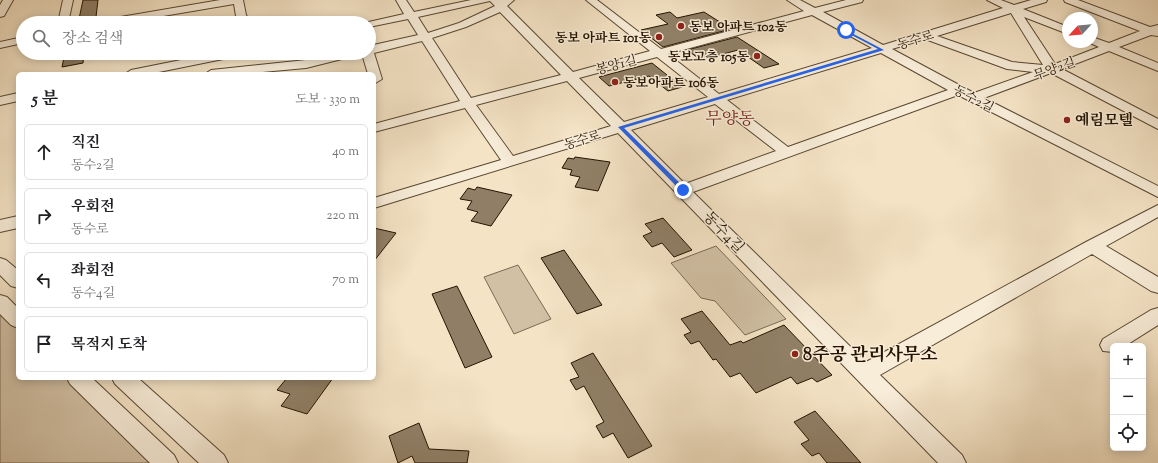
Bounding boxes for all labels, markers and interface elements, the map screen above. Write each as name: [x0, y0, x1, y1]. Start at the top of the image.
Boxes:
north arrow: [1062, 12, 1098, 48]
search box: [16, 16, 376, 60]
place label: 동보 아파트 102동: [689, 19, 787, 37]
marker: 동보 아파트 102동: [676, 21, 686, 31]
route start: [837, 21, 855, 39]
icon: search: [30, 27, 52, 49]
street label: 동수로: [895, 27, 937, 55]
text: 장소 검색: [62, 29, 123, 50]
place label: 동보 아파트 101동: [555, 30, 651, 48]
marker: 동보 아파트 101동: [654, 32, 664, 42]
place label: 동보고층 105동: [668, 49, 749, 67]
marker: 동보고층 105동: [752, 51, 762, 61]
street label: 봉양1길: [594, 52, 639, 80]
street label: 무양2길: [1031, 54, 1078, 86]
place label: 동보아파트 106동: [623, 75, 719, 93]
marker: 동보아파트 106동: [610, 77, 620, 87]
street label: 동수2길: [950, 82, 997, 118]
text: 5 분: [32, 88, 58, 112]
text: 도보 · 330 m: [295, 91, 360, 109]
district label: 무양동: [705, 108, 755, 132]
place label: 예림모텔: [1075, 111, 1133, 132]
marker: 예림모텔: [1062, 115, 1072, 125]
street label: 동수로: [562, 127, 604, 155]
text: 직진: [71, 133, 100, 154]
icon: ahead: [33, 141, 55, 163]
text: 40 m: [332, 143, 359, 161]
text: 동수2길: [71, 157, 115, 175]
route end: [674, 181, 692, 199]
text: 우회전: [71, 197, 114, 218]
icon: right: [33, 205, 55, 227]
text: 220 m: [326, 207, 359, 225]
street label: 동수4길: [698, 207, 748, 259]
text: 동수로: [71, 221, 109, 239]
text: 좌회전: [71, 261, 114, 282]
icon: left: [33, 269, 55, 291]
text: 70 m: [332, 271, 359, 289]
text: 동수4길: [71, 285, 115, 303]
icon: arrive: [33, 333, 55, 355]
text: 목적지 도착: [71, 335, 147, 356]
place label: 8주공 관리사무소: [803, 343, 938, 369]
map controls: [1110, 343, 1146, 451]
button: +: [1110, 343, 1146, 379]
marker: 8주공 관리사무소: [790, 349, 800, 359]
button: −: [1110, 379, 1146, 415]
button: locate: [1110, 415, 1146, 451]

